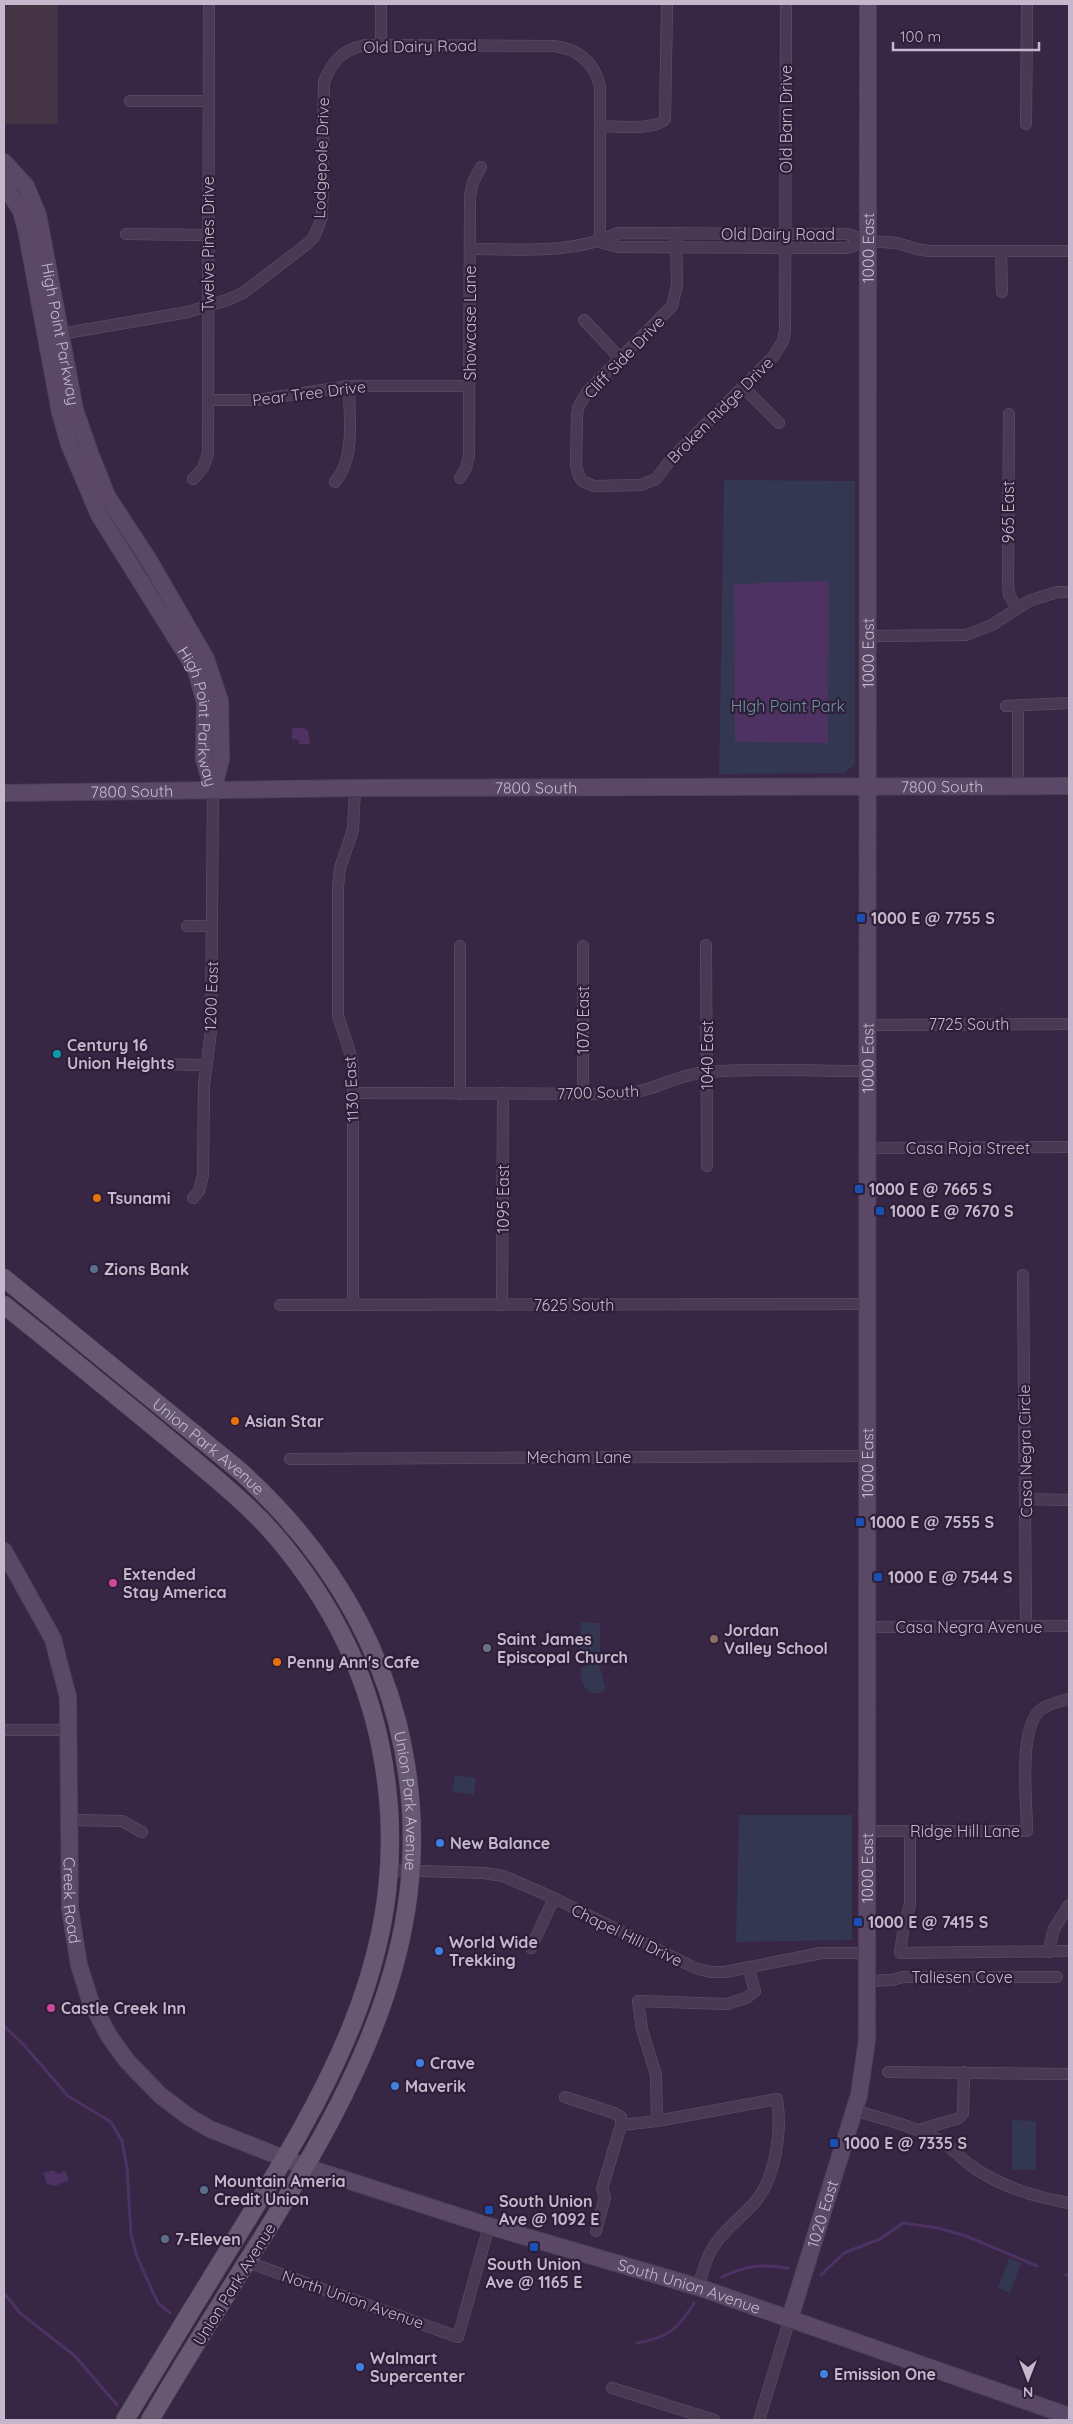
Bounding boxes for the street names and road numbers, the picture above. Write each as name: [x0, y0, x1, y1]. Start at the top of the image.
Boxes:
street label: Old Dairy Road: [363, 35, 477, 57]
street label: Old Barn Drive: [776, 65, 796, 173]
street label: Lodgepole Drive: [309, 97, 333, 219]
street label: Twelve Pines Drive: [198, 176, 218, 312]
street label: 1000 East: [858, 213, 878, 283]
street label: Old Dairy Road: [721, 224, 835, 244]
street label: High Point Parkway: [37, 261, 84, 407]
street label: Showcase Lane: [460, 265, 480, 381]
street label: Cliff Side Drive: [579, 311, 669, 403]
street label: Broken Ridge Drive: [663, 353, 777, 467]
street label: Pear Tree Drive: [251, 376, 367, 410]
street label: 965 East: [998, 481, 1018, 543]
street label: 1000 East: [858, 618, 878, 688]
street label: High Point Parkway: [174, 642, 221, 789]
street label: 7800 South: [901, 776, 983, 796]
street label: 7800 South: [495, 777, 577, 798]
street label: 7800 South: [91, 781, 173, 802]
street label: 1200 East: [200, 961, 222, 1031]
street label: 1070 East: [573, 986, 593, 1054]
street label: 7725 South: [929, 1014, 1009, 1034]
street label: 1040 East: [697, 1020, 717, 1090]
street label: 1000 East: [857, 1023, 877, 1093]
street label: 1130 East: [339, 1056, 363, 1122]
street label: 7700 South: [557, 1081, 639, 1103]
street label: Casa Roja Street: [906, 1138, 1030, 1158]
street label: 1095 East: [493, 1164, 513, 1234]
street label: 7625 South: [534, 1295, 614, 1315]
street label: Casa Negra Circle: [1014, 1384, 1036, 1518]
street label: Union Park Avenue: [148, 1394, 269, 1499]
street label: 1000 East: [857, 1428, 877, 1498]
street label: Mecham Lane: [527, 1447, 631, 1467]
street label: Casa Negra Avenue: [895, 1617, 1043, 1637]
street label: Union Park Avenue: [390, 1729, 422, 1871]
street label: Ridge Hill Lane: [910, 1821, 1020, 1841]
street label: 1000 East: [857, 1833, 877, 1903]
street label: Creek Road: [59, 1857, 85, 1945]
street label: Chapel Hill Drive: [568, 1899, 686, 1971]
street label: Taliesen Cove: [911, 1967, 1013, 1987]
street label: 1020 East: [802, 2177, 842, 2250]
street label: Union Park Avenue: [188, 2219, 280, 2349]
street label: South Union Avenue: [615, 2254, 763, 2318]
street label: North Union Avenue: [280, 2265, 426, 2333]

